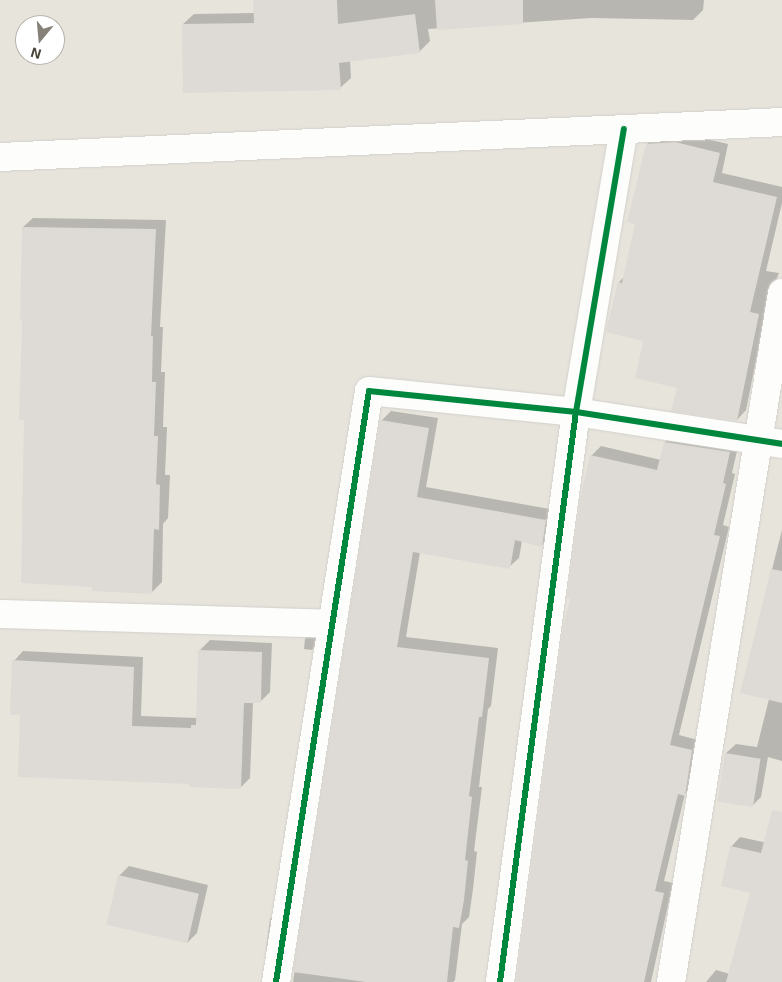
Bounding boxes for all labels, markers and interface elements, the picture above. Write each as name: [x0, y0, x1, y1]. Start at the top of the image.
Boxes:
north arrow: [15, 15, 65, 65]
text: N: [28, 44, 43, 63]

